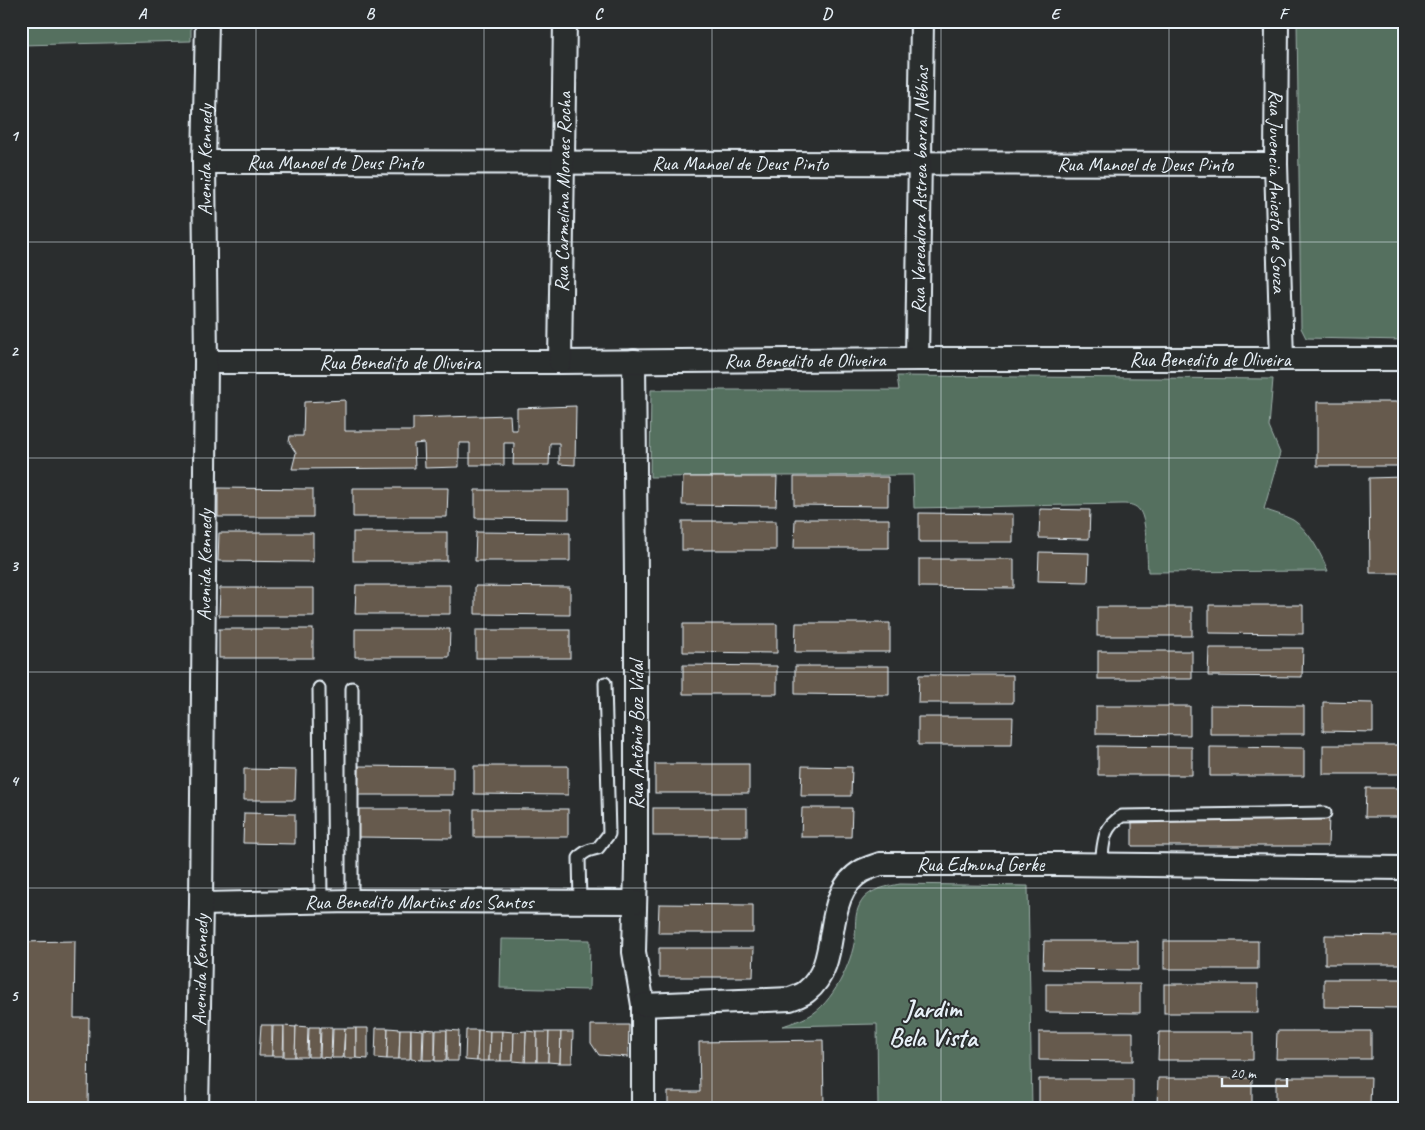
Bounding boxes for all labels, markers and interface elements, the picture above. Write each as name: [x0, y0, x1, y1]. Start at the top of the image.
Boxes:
text: A: [138, 4, 148, 24]
text: B: [366, 4, 376, 24]
text: C: [594, 4, 604, 24]
text: D: [822, 4, 833, 24]
text: E: [1051, 4, 1062, 24]
text: F: [1279, 4, 1290, 24]
street label: Rua Vereadora Astrea barral Nébias: [905, 64, 934, 314]
street label: Rua Juvencia Aniceto de Souza: [1263, 89, 1292, 294]
street label: Rua Carmelina Moraes Rocha: [549, 90, 576, 292]
street label: Avenida Kennedy: [191, 102, 218, 216]
text: 1: [10, 126, 19, 146]
street label: Rua Manoel de Deus Pinto: [247, 150, 424, 175]
street label: Rua Manoel de Deus Pinto: [652, 150, 829, 176]
street label: Rua Manoel de Deus Pinto: [1057, 151, 1234, 176]
text: 2: [10, 341, 19, 361]
street label: Rua Benedito de Oliveira: [724, 347, 888, 373]
street label: Rua Benedito de Oliveira: [1129, 347, 1293, 372]
street label: Rua Benedito de Oliveira: [319, 350, 483, 375]
street label: Avenida Kennedy: [191, 507, 217, 621]
text: 3: [10, 556, 19, 576]
street label: Rua Antônio Boz Vidal: [624, 657, 649, 809]
text: 4: [10, 771, 19, 791]
street label: Rua Edmund Gerke: [917, 852, 1046, 877]
street label: Rua Benedito Martins dos Santos: [304, 888, 536, 914]
street label: Avenida Kennedy: [186, 912, 213, 1026]
text: 5: [11, 986, 20, 1006]
district label: Jardim Bela Vista: [889, 993, 979, 1054]
scale bar: [1222, 1055, 1288, 1087]
text: 20 m: [1230, 1064, 1257, 1083]

